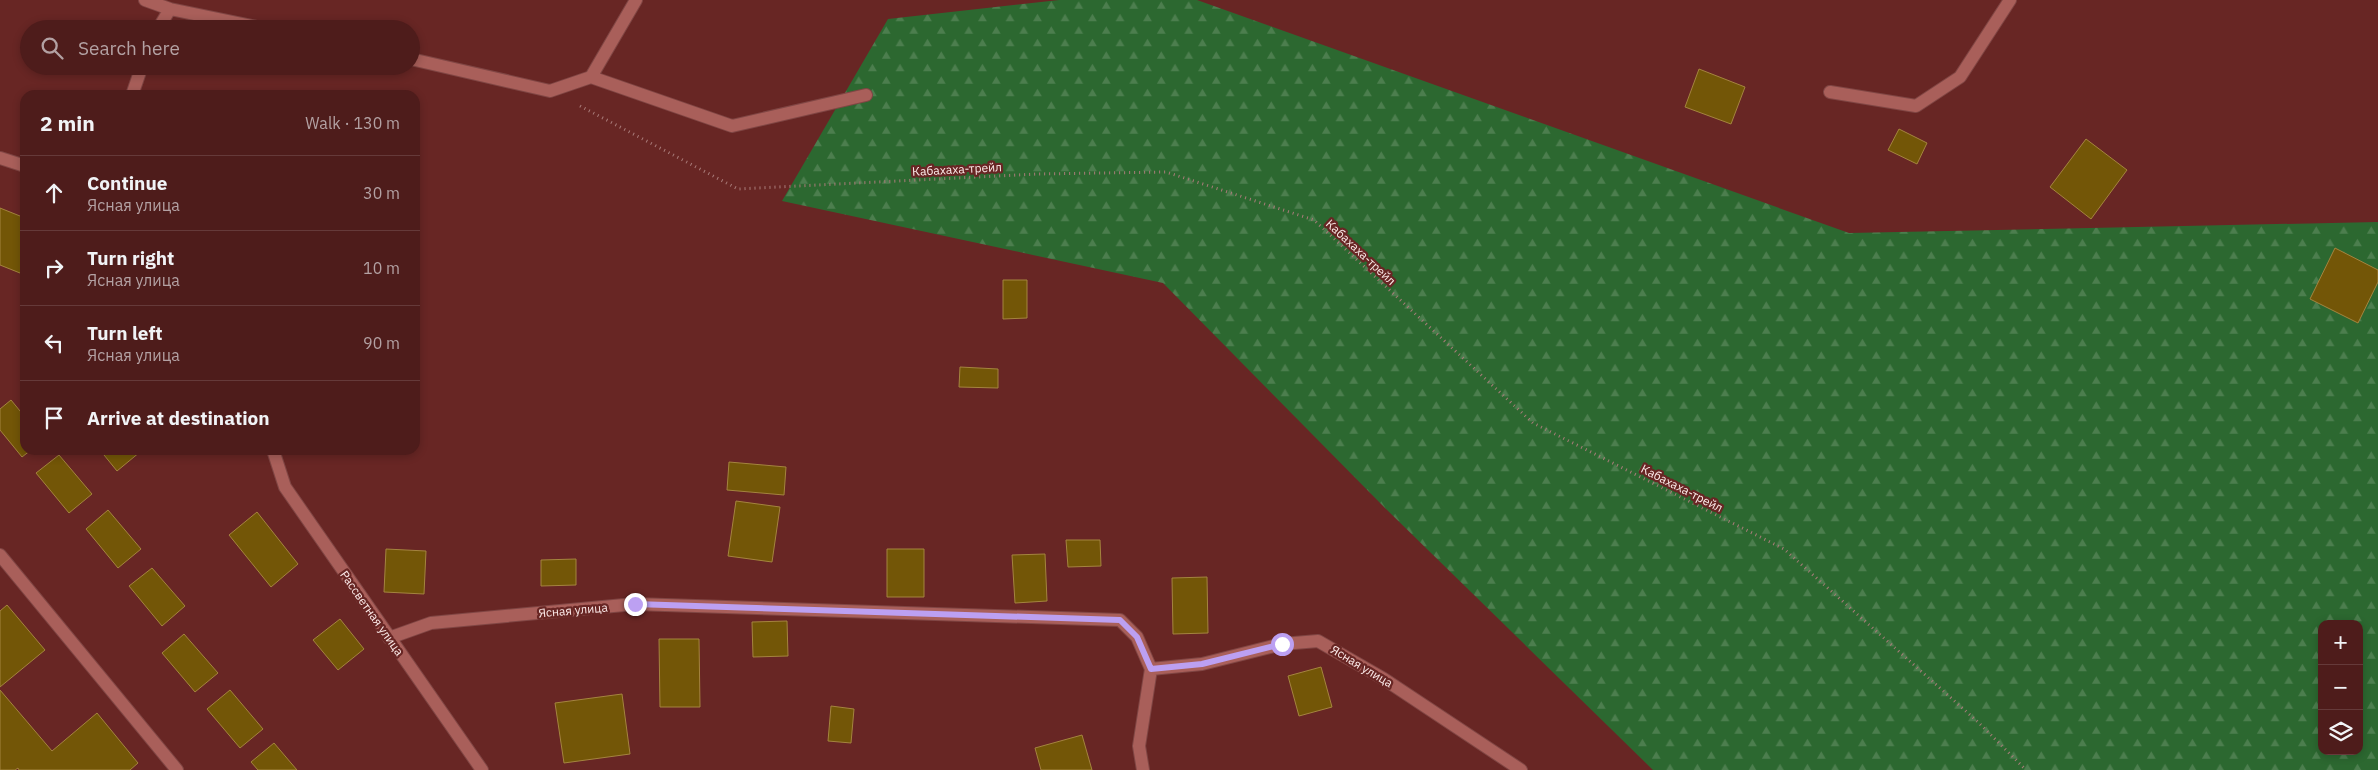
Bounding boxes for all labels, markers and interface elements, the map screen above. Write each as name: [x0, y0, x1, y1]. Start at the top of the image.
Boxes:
search box: [20, 20, 420, 75]
icon: search: [38, 34, 66, 62]
text: Search here: [78, 36, 180, 60]
text: 2 min: [40, 109, 95, 137]
text: Walk · 130 m: [305, 113, 400, 133]
street label: Кабахаха-трейл: [912, 159, 1002, 179]
text: Continue: [87, 171, 167, 195]
icon: ahead: [40, 179, 68, 207]
text: 30 m: [363, 183, 400, 203]
text: Ясная улица: [87, 195, 180, 215]
street label: Кабахаха-трейл: [1323, 216, 1399, 288]
text: Turn right: [87, 246, 174, 270]
icon: right: [40, 254, 68, 282]
text: 10 m: [363, 258, 400, 278]
text: Ясная улица: [87, 270, 180, 290]
text: Turn left: [87, 321, 163, 345]
icon: left: [40, 329, 68, 357]
text: 90 m: [363, 333, 400, 353]
text: Ясная улица: [87, 345, 180, 365]
icon: arrive: [40, 404, 68, 432]
text: Arrive at destination: [87, 406, 270, 430]
street label: Кабахаха-трейл: [1639, 461, 1725, 515]
street label: Рассветная улица: [337, 568, 407, 659]
route end: [624, 593, 647, 616]
street label: Ясная улица: [538, 599, 609, 621]
map controls: [2318, 620, 2363, 755]
button: +: [2318, 620, 2363, 665]
route start: [1271, 633, 1294, 656]
street label: Ясная улица: [1328, 642, 1396, 691]
button: −: [2318, 665, 2363, 710]
button: layers: [2318, 710, 2363, 755]

